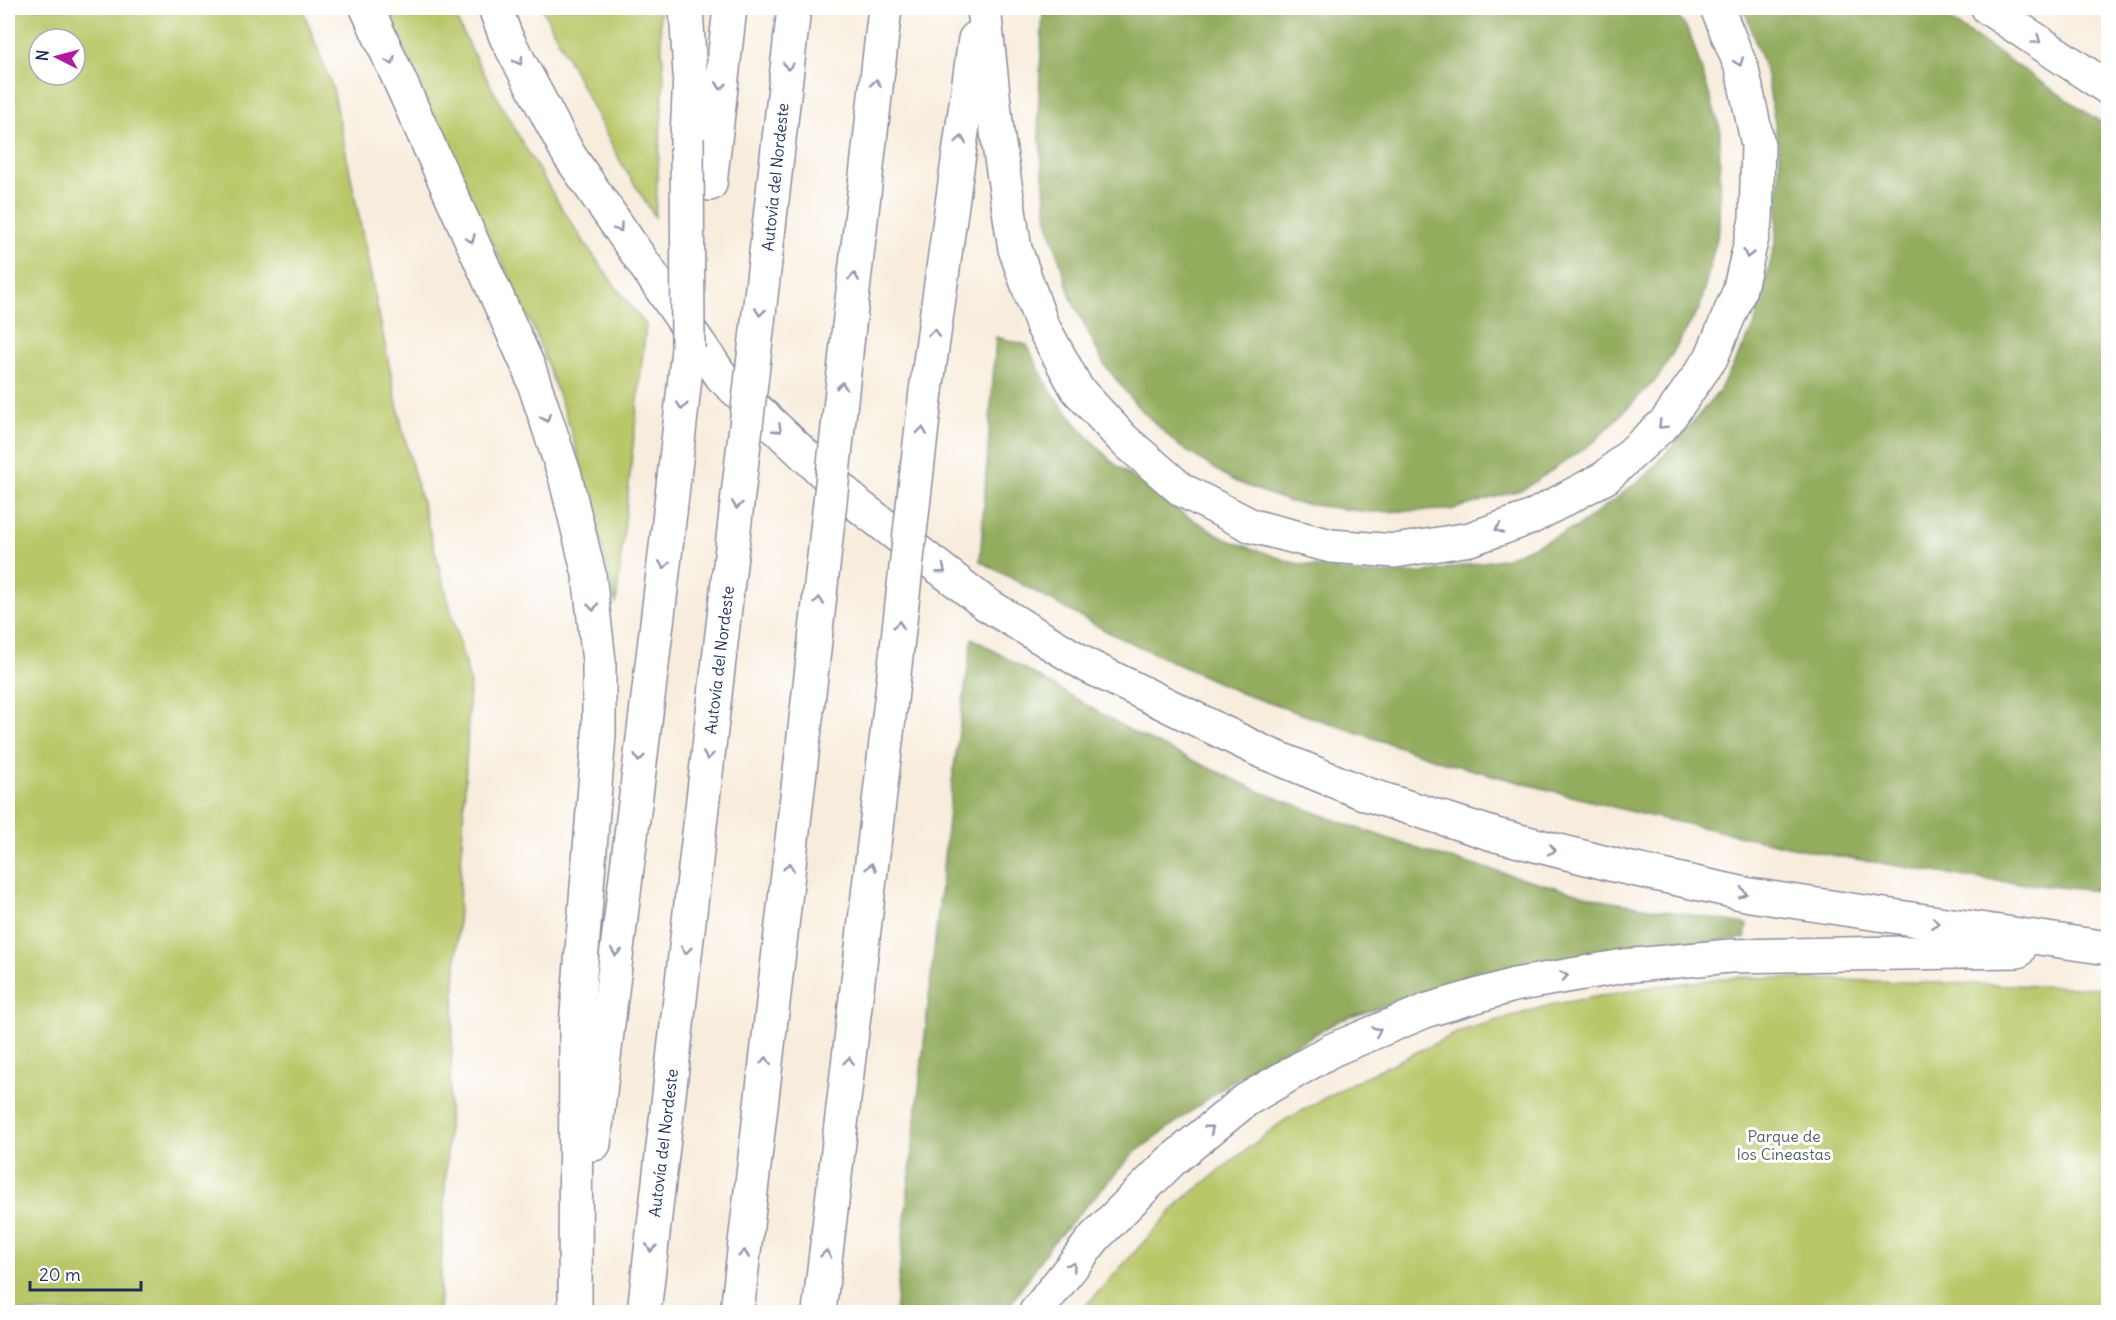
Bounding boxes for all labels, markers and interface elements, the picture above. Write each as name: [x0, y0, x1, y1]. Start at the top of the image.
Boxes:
north arrow: [27, 27, 87, 87]
one-way arrow: [2030, 33, 2041, 44]
text: N: [32, 49, 53, 62]
one-way arrow: [383, 54, 395, 65]
one-way arrow: [512, 54, 523, 65]
one-way arrow: [1731, 56, 1744, 67]
one-way arrow: [782, 61, 795, 70]
one-way arrow: [870, 78, 882, 88]
one-way arrow: [715, 82, 728, 91]
street label: Autovía del Nordeste: [757, 102, 793, 252]
one-way arrow: [954, 135, 966, 144]
one-way arrow: [612, 221, 623, 232]
one-way arrow: [463, 232, 475, 243]
one-way arrow: [1743, 248, 1756, 258]
one-way arrow: [847, 272, 860, 281]
one-way arrow: [754, 307, 766, 316]
one-way arrow: [928, 328, 940, 337]
one-way arrow: [835, 382, 848, 391]
one-way arrow: [676, 402, 689, 411]
one-way arrow: [539, 412, 551, 423]
one-way arrow: [1658, 418, 1669, 429]
one-way arrow: [770, 422, 781, 433]
one-way arrow: [915, 427, 927, 436]
one-way arrow: [731, 501, 744, 510]
one-way arrow: [1494, 522, 1505, 535]
one-way arrow: [659, 560, 671, 570]
one-way arrow: [935, 562, 946, 573]
street label: Autovía del Nordeste: [700, 585, 738, 735]
one-way arrow: [812, 596, 825, 605]
one-way arrow: [586, 602, 599, 612]
one-way arrow: [892, 621, 905, 630]
one-way arrow: [702, 752, 715, 761]
one-way arrow: [634, 754, 646, 763]
one-way arrow: [1547, 842, 1557, 855]
one-way arrow: [782, 862, 794, 872]
one-way arrow: [864, 862, 877, 872]
one-way arrow: [1737, 886, 1747, 899]
one-way arrow: [1931, 916, 1940, 928]
one-way arrow: [680, 946, 692, 955]
one-way arrow: [610, 947, 623, 956]
one-way arrow: [1558, 970, 1568, 983]
one-way arrow: [1371, 1026, 1382, 1038]
one-way arrow: [759, 1056, 772, 1065]
one-way arrow: [842, 1056, 854, 1065]
street label: Autovía del Nordeste: [644, 1068, 682, 1218]
one-way arrow: [1203, 1125, 1214, 1136]
park label: Parque de los Cineastas: [1737, 1126, 1831, 1164]
one-way arrow: [646, 1244, 658, 1253]
one-way arrow: [737, 1250, 749, 1259]
one-way arrow: [819, 1250, 832, 1259]
scale bar: [30, 1254, 141, 1292]
one-way arrow: [1065, 1262, 1076, 1273]
text: 20 m: [39, 1263, 81, 1286]

